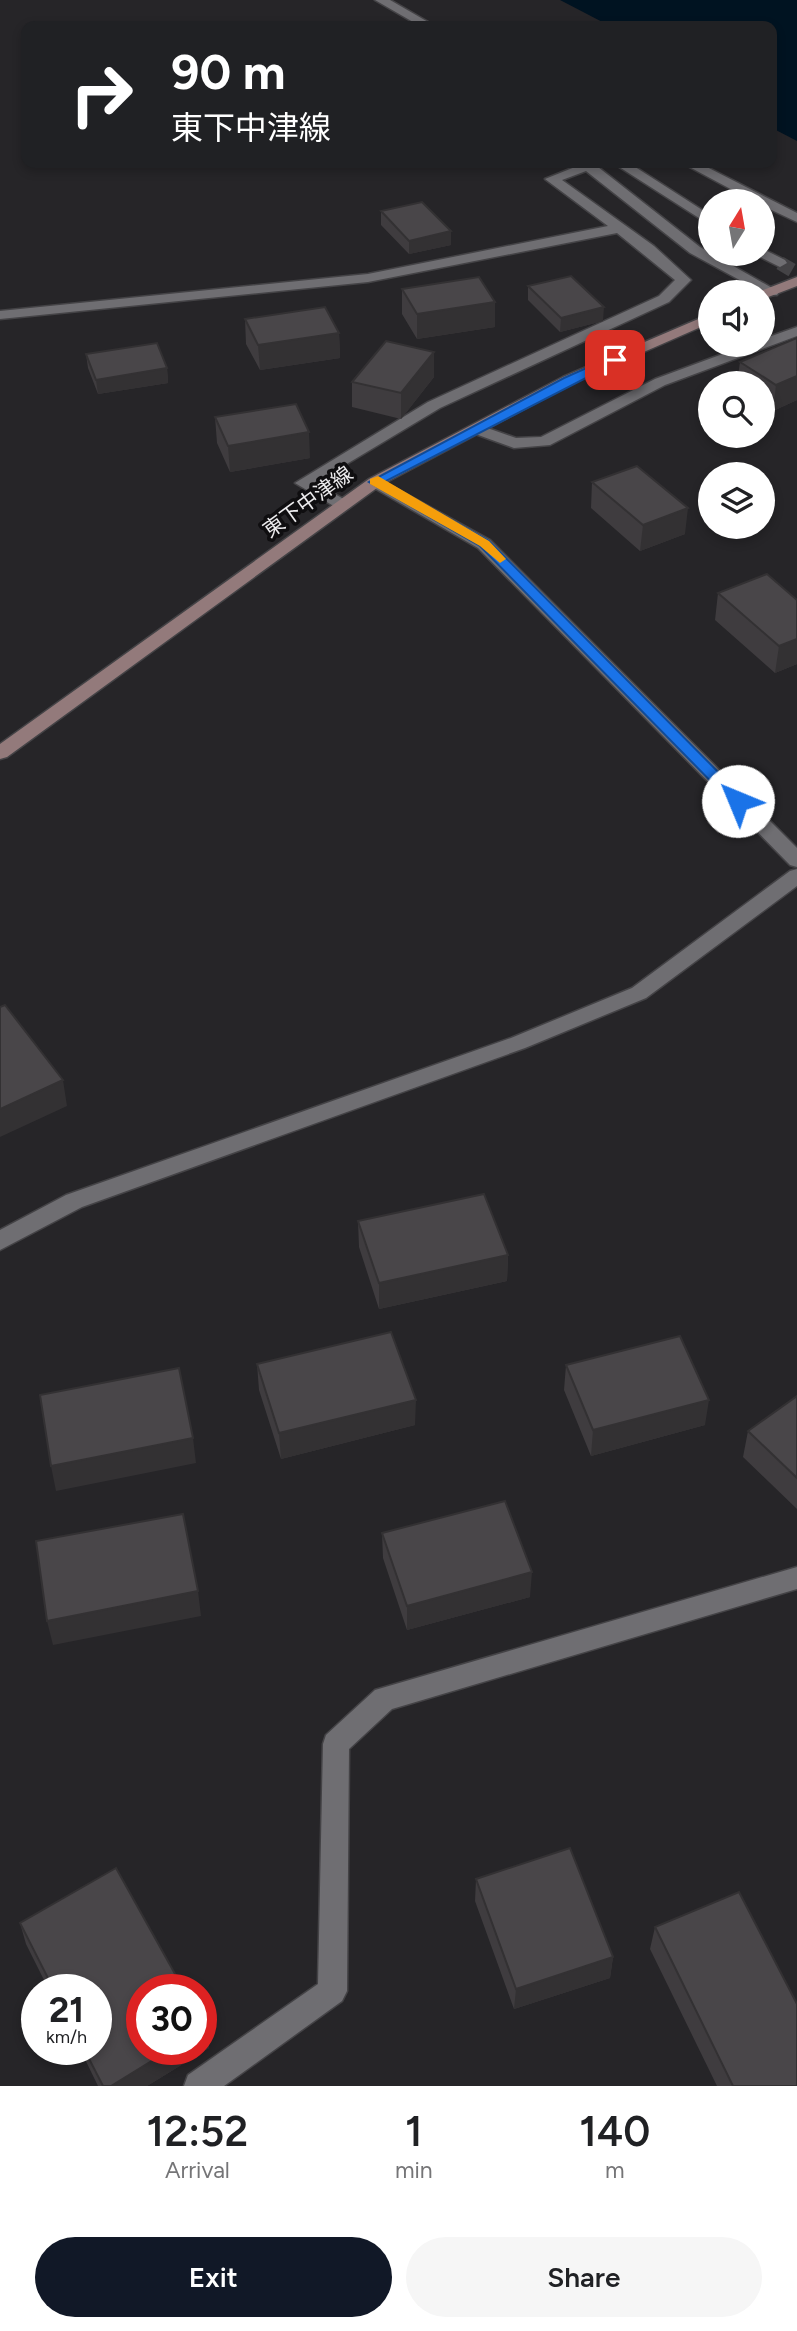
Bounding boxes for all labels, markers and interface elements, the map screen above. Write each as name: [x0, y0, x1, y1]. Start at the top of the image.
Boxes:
text: 90 m: [171, 42, 286, 101]
icon: right: [56, 49, 147, 140]
text: 東下中津線: [171, 109, 331, 147]
north arrow: [698, 189, 775, 266]
map controls: [698, 189, 775, 539]
button: sound: [698, 280, 775, 357]
pin: [585, 330, 645, 390]
icon: arrive: [596, 341, 634, 379]
button: search: [698, 371, 775, 448]
street label: 東下中津線: [258, 461, 358, 543]
button: layers: [698, 462, 775, 539]
position arrow: [701, 764, 775, 838]
speed limit sign: 30: [126, 1974, 217, 2065]
text: 21: [49, 1989, 84, 2031]
text: km/h: [46, 2026, 87, 2048]
text: 12:52: [147, 2106, 248, 2157]
text: 1: [405, 2106, 423, 2157]
text: 140: [579, 2106, 650, 2157]
text: Arrival: [165, 2156, 230, 2184]
text: min: [395, 2156, 433, 2184]
text: m: [605, 2156, 625, 2184]
button: Exit: [35, 2237, 392, 2317]
button: Share: [406, 2237, 762, 2317]

